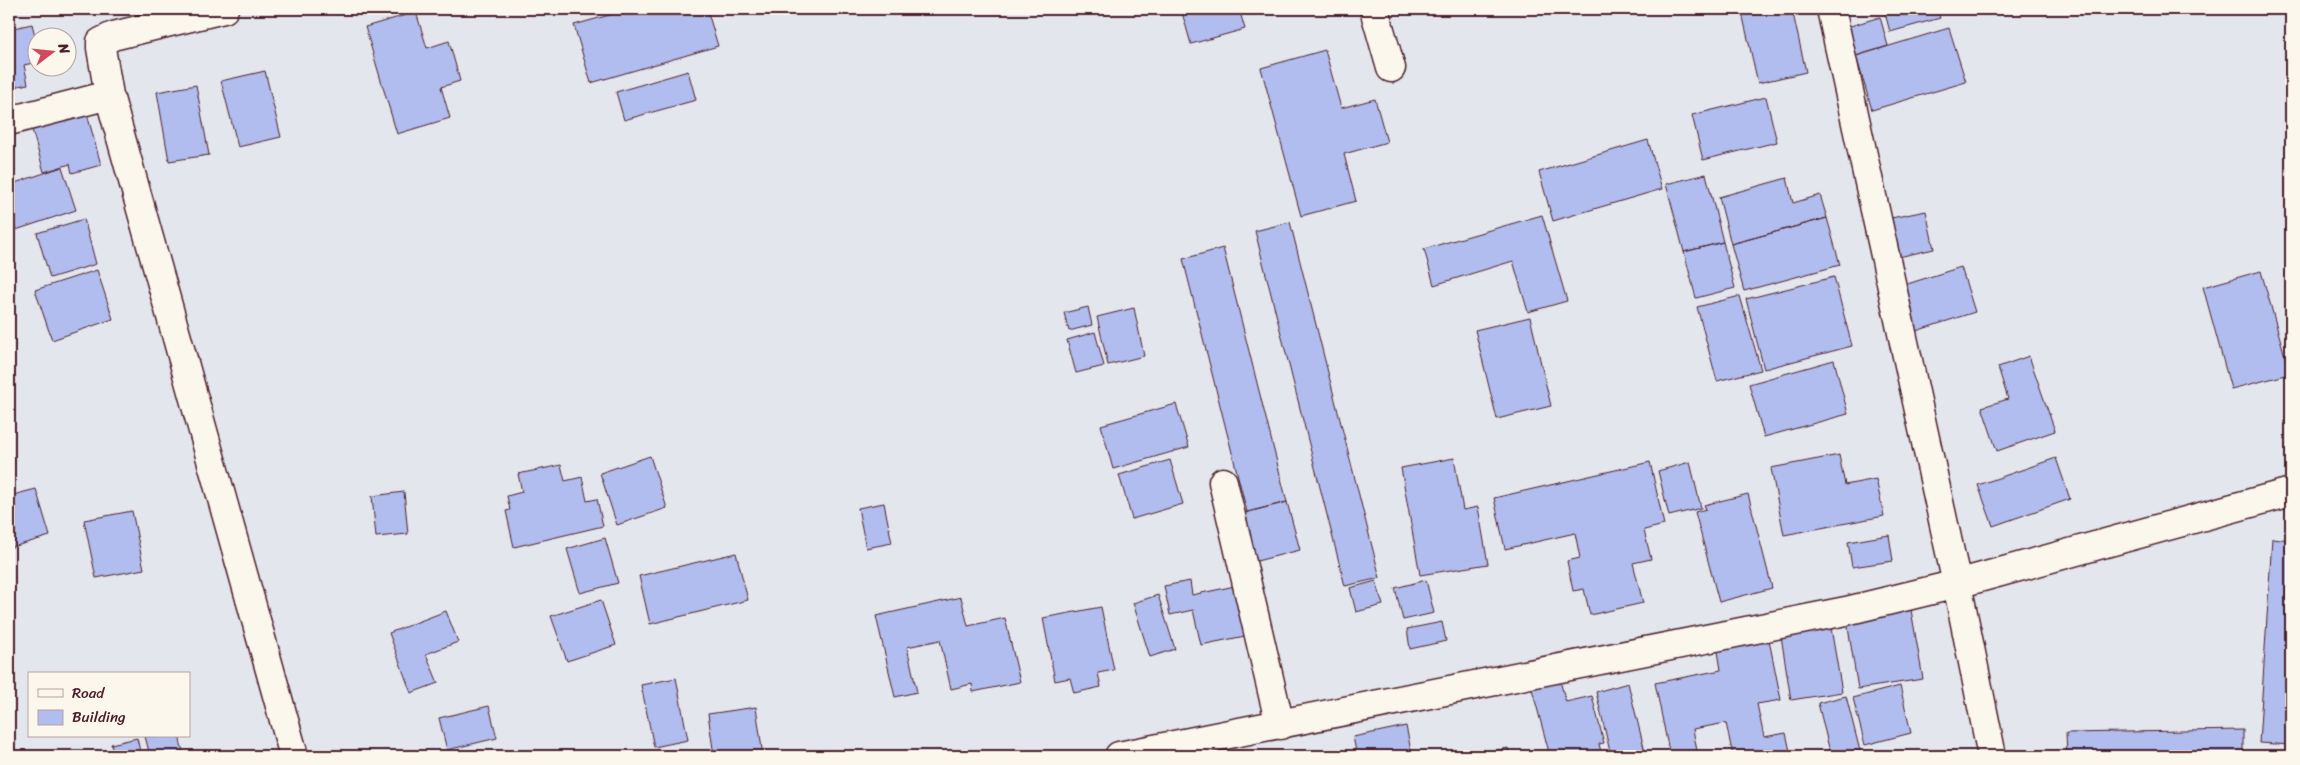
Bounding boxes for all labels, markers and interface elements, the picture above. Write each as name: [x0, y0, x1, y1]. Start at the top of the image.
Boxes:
north arrow: [28, 28, 78, 78]
text: N: [50, 39, 77, 57]
legend: [28, 672, 190, 738]
text: Road: [72, 680, 105, 706]
text: Building: [72, 704, 126, 730]

